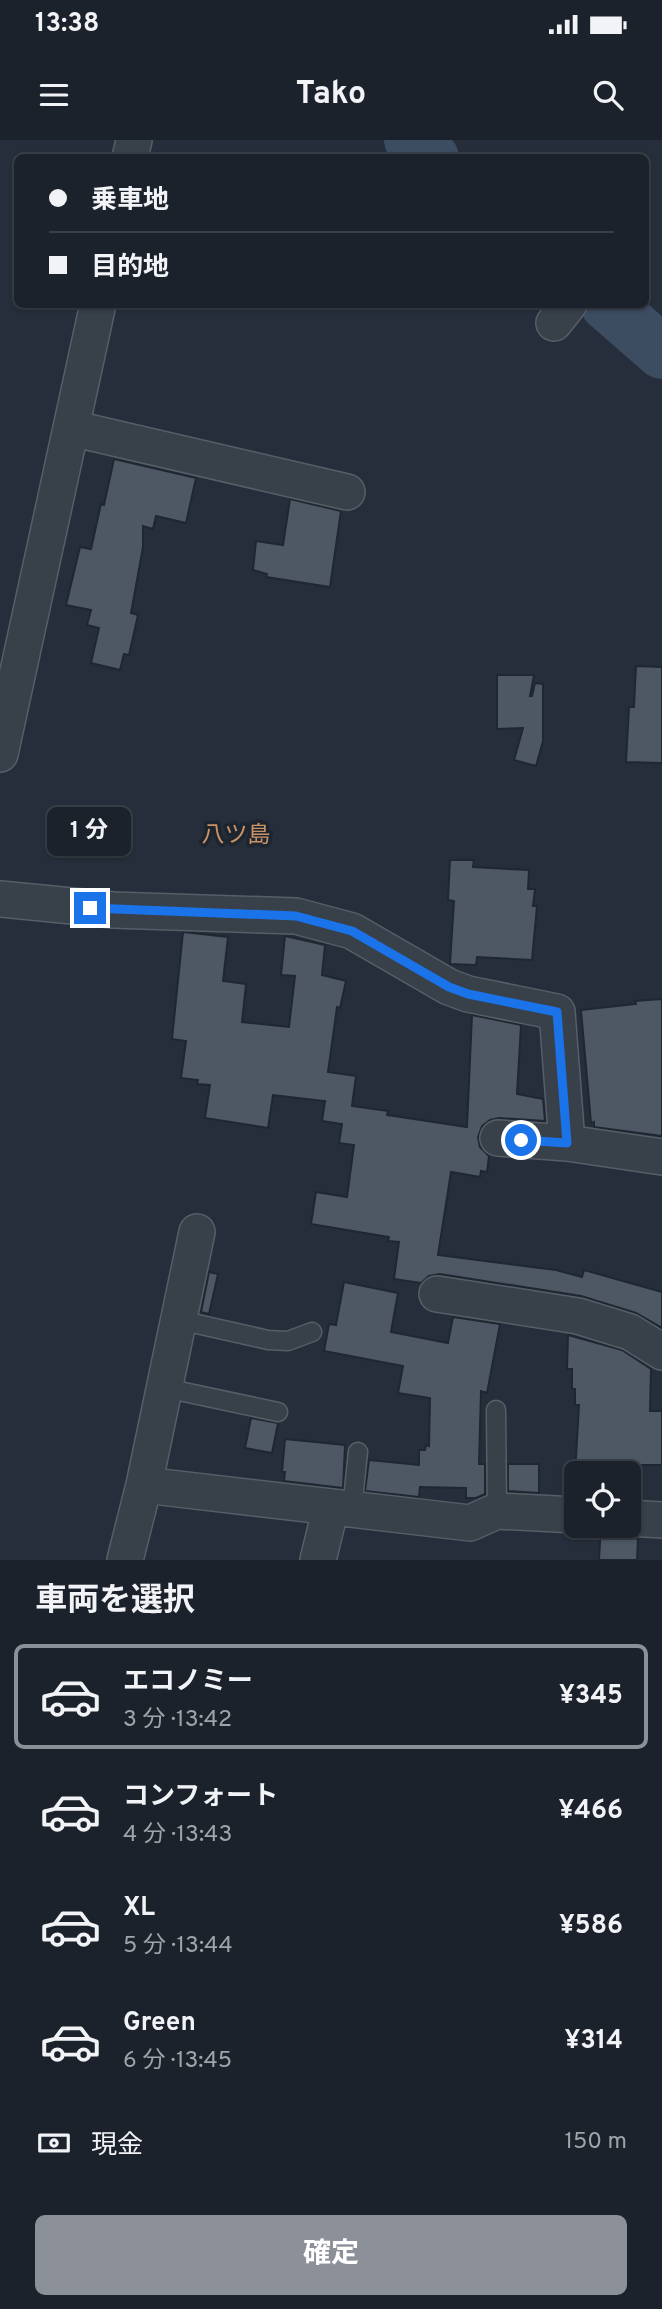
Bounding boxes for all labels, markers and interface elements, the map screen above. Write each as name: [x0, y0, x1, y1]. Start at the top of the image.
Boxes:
text: 13:38: [35, 8, 99, 41]
text: Tako: [296, 75, 366, 115]
icon: menu: [35, 76, 73, 114]
icon: search: [589, 76, 627, 114]
text: 乗車地: [91, 185, 169, 218]
text: 目的地: [91, 252, 169, 285]
callout: 1 分: [48, 806, 132, 856]
text: 1 分: [70, 817, 108, 846]
district label: 八ツ島: [202, 822, 271, 851]
route end: [74, 892, 106, 924]
route start: [505, 1124, 537, 1156]
map controls: [564, 1461, 641, 1538]
button: locate: [564, 1461, 641, 1538]
text: 車両を選択: [35, 1582, 195, 1622]
icon: car: [39, 1665, 102, 1728]
text: エコノミー: [123, 1666, 253, 1699]
text: ¥345: [559, 1680, 623, 1713]
text: 3 分 · 13:42: [123, 1706, 232, 1735]
icon: car: [39, 1780, 102, 1843]
text: コンフォート: [123, 1781, 278, 1814]
text: ¥466: [559, 1795, 623, 1828]
text: 4 分 · 13:43: [123, 1821, 232, 1850]
text: XL: [123, 1892, 155, 1925]
icon: car: [39, 1895, 102, 1958]
text: ¥586: [559, 1910, 623, 1943]
text: 5 分 · 13:44: [123, 1932, 233, 1961]
text: Green: [123, 2007, 196, 2040]
icon: car: [39, 2010, 102, 2073]
text: ¥314: [565, 2025, 623, 2058]
text: 6 分 · 13:45: [123, 2047, 232, 2076]
icon: cash: [35, 2124, 73, 2162]
text: 150 m: [565, 2128, 627, 2157]
text: 現金: [91, 2130, 143, 2163]
button: 確定: [35, 2215, 627, 2295]

